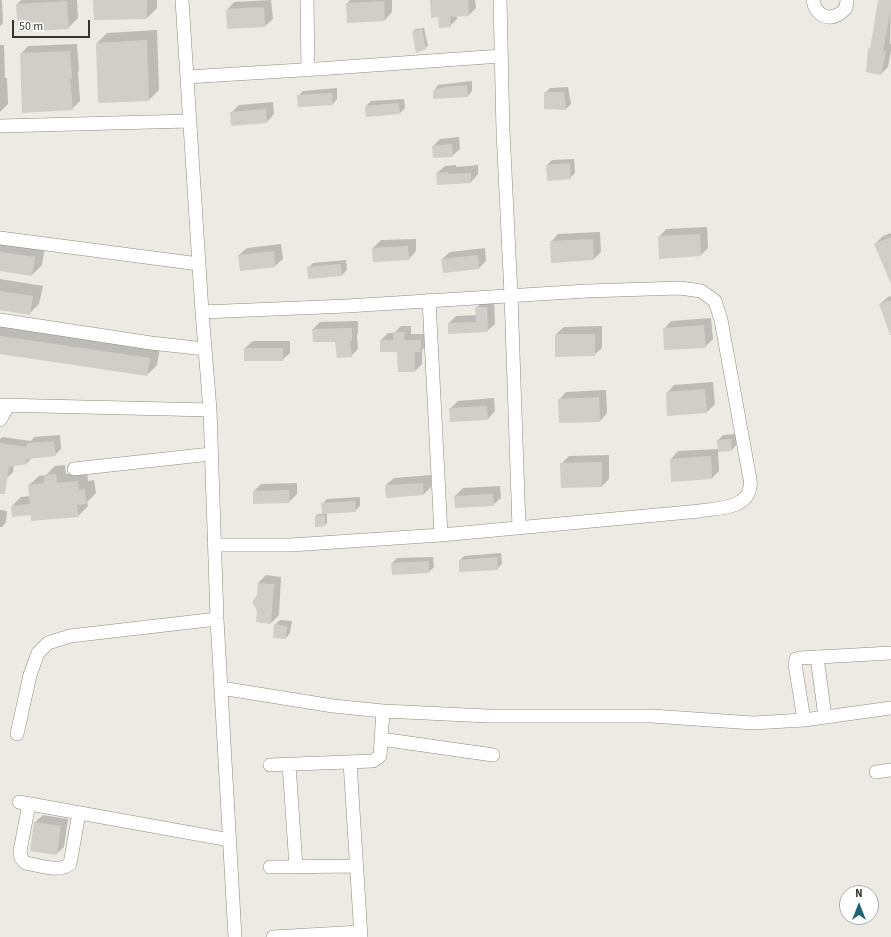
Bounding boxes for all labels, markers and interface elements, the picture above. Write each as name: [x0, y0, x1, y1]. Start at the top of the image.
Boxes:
scale bar: [14, 12, 92, 38]
text: 50 m: [19, 18, 43, 35]
north arrow: [839, 885, 879, 925]
text: N: [855, 886, 863, 901]

